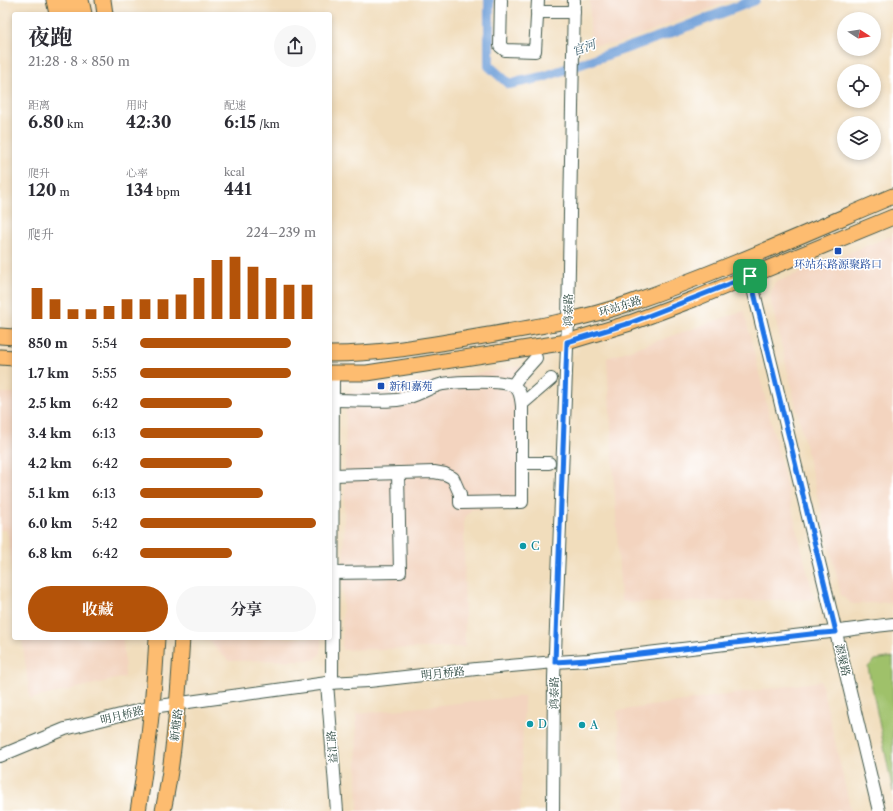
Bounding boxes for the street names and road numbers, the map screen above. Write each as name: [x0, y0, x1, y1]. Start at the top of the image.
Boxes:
street label: 鸿泰路: [561, 293, 575, 327]
street label: 环站东路: [597, 293, 643, 319]
street label: 源聚路: [832, 642, 854, 678]
street label: 明月桥路: [420, 664, 466, 682]
street label: 鸿泰路: [547, 676, 561, 710]
street label: 明月桥路: [99, 703, 145, 727]
street label: 新塘路: [167, 708, 185, 742]
street label: 益汇路: [324, 730, 340, 764]

